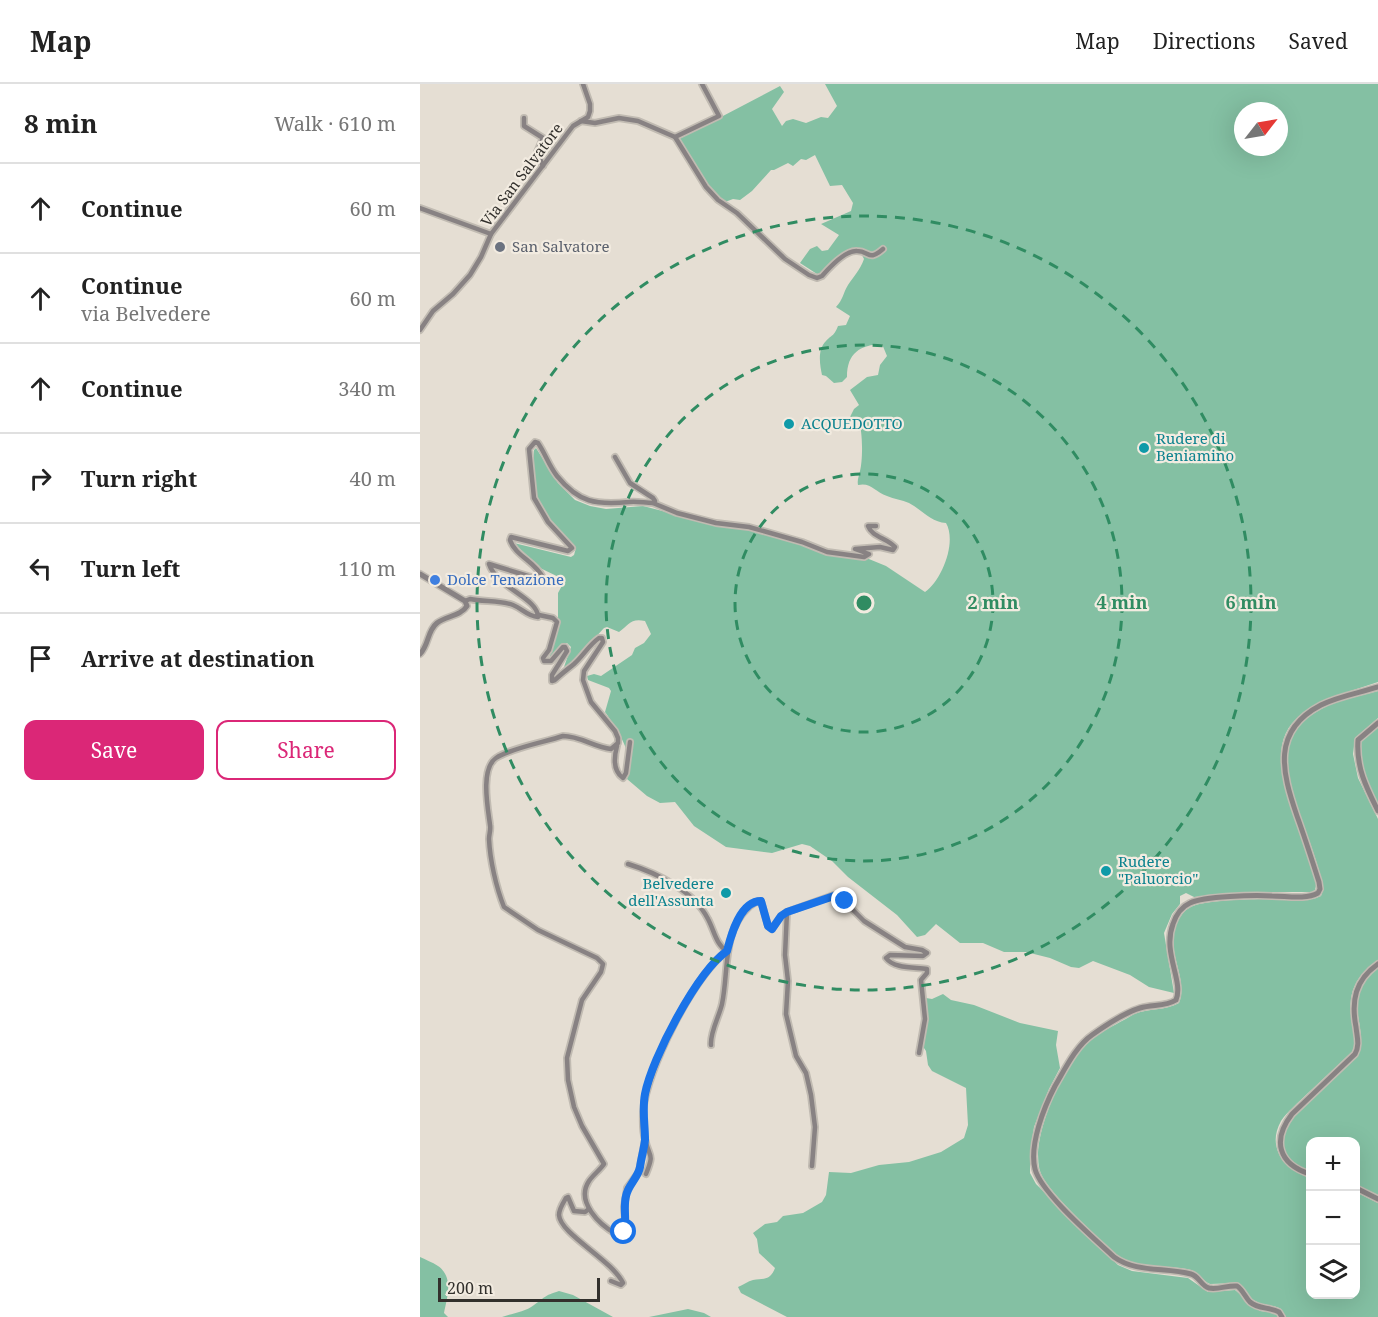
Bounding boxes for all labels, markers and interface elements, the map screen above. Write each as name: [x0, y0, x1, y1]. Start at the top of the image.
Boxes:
text: Map: [30, 22, 92, 60]
text: Map: [1075, 27, 1120, 55]
text: Directions: [1153, 27, 1255, 55]
text: Saved: [1288, 27, 1348, 55]
north arrow: [1234, 102, 1288, 156]
text: 8 min: [24, 105, 98, 141]
text: Walk · 610 m: [274, 110, 396, 137]
street label: Via San Salvatore: [476, 119, 567, 230]
icon: ahead: [24, 192, 57, 225]
text: Continue: [81, 193, 183, 223]
text: 60 m: [350, 195, 396, 222]
place label: San Salvatore: [512, 236, 610, 256]
marker: San Salvatore: [493, 240, 507, 254]
text: Continue: [81, 270, 183, 300]
icon: ahead: [24, 282, 57, 315]
text: 60 m: [350, 285, 396, 312]
text: via Belvedere: [81, 300, 211, 327]
icon: ahead: [24, 372, 57, 405]
text: Continue: [81, 373, 183, 403]
text: 340 m: [338, 375, 396, 402]
place label: ACQUEDOTTO: [801, 413, 903, 433]
marker: ACQUEDOTTO: [782, 417, 796, 431]
place label: Rudere di Beniamino: [1156, 428, 1234, 465]
marker: Rudere di Beniamino: [1137, 441, 1151, 455]
icon: right: [24, 462, 57, 495]
text: Turn right: [81, 463, 197, 493]
text: 40 m: [350, 465, 396, 492]
icon: left: [24, 552, 57, 585]
text: Turn left: [81, 553, 180, 583]
text: 110 m: [338, 555, 396, 582]
place label: Dolce Tenazione: [447, 569, 564, 589]
marker: Dolce Tenazione: [428, 573, 442, 587]
text: 2 min: [968, 590, 1018, 614]
text: 4 min: [1097, 590, 1147, 614]
text: 6 min: [1226, 590, 1276, 614]
centre of rings: [854, 593, 874, 613]
icon: arrive: [24, 642, 57, 675]
text: Arrive at destination: [81, 643, 315, 673]
button: Save: [24, 720, 204, 780]
button: Share: [216, 720, 396, 780]
place label: Rudere "Paluorcio": [1118, 851, 1198, 888]
marker: Rudere "Paluorcio": [1099, 864, 1113, 878]
place label: Belvedere dell'Assunta: [628, 873, 714, 910]
marker: Belvedere dell'Assunta: [719, 886, 733, 900]
route end: [831, 887, 857, 913]
map controls: [1306, 1137, 1360, 1299]
button: +: [1306, 1137, 1360, 1191]
button: −: [1306, 1191, 1360, 1245]
route start: [610, 1218, 636, 1244]
button: layers: [1306, 1245, 1360, 1299]
scale bar: [438, 1275, 600, 1302]
text: 200 m: [447, 1277, 493, 1299]

